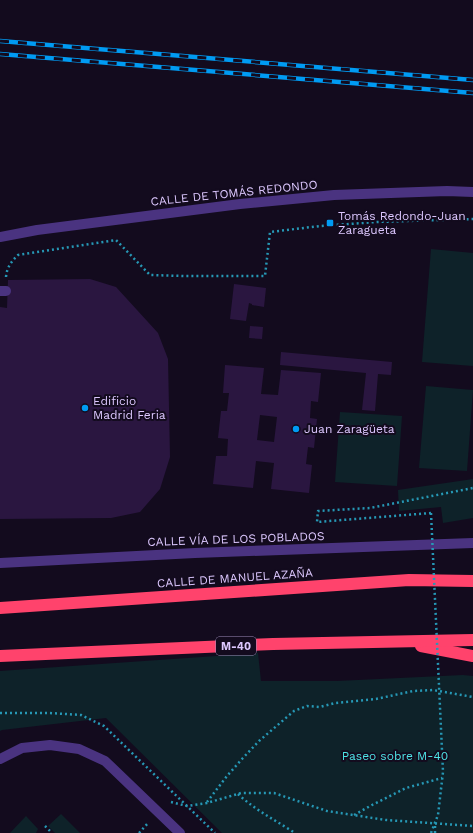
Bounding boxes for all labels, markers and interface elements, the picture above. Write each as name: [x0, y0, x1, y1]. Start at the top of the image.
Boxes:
street label: CALLE DE TOMÁS REDONDO: [150, 177, 318, 209]
place label: Tomás Redondo-Juan Zaragueta: [338, 209, 466, 237]
marker: Tomás Redondo-Juan Zaragueta: [325, 218, 335, 228]
place label: Edificio Madrid Feria: [93, 394, 166, 422]
marker: Edificio Madrid Feria: [80, 403, 90, 413]
place label: Juan Zaragüeta: [304, 422, 395, 436]
marker: Juan Zaragüeta: [291, 424, 301, 434]
street label: CALLE VÍA DE LOS POBLADOS: [147, 529, 325, 549]
street label: CALLE DE MANUEL AZAÑA: [157, 566, 314, 590]
road number: M-40: [216, 637, 256, 655]
park label: Paseo sobre M-40: [342, 749, 448, 763]

